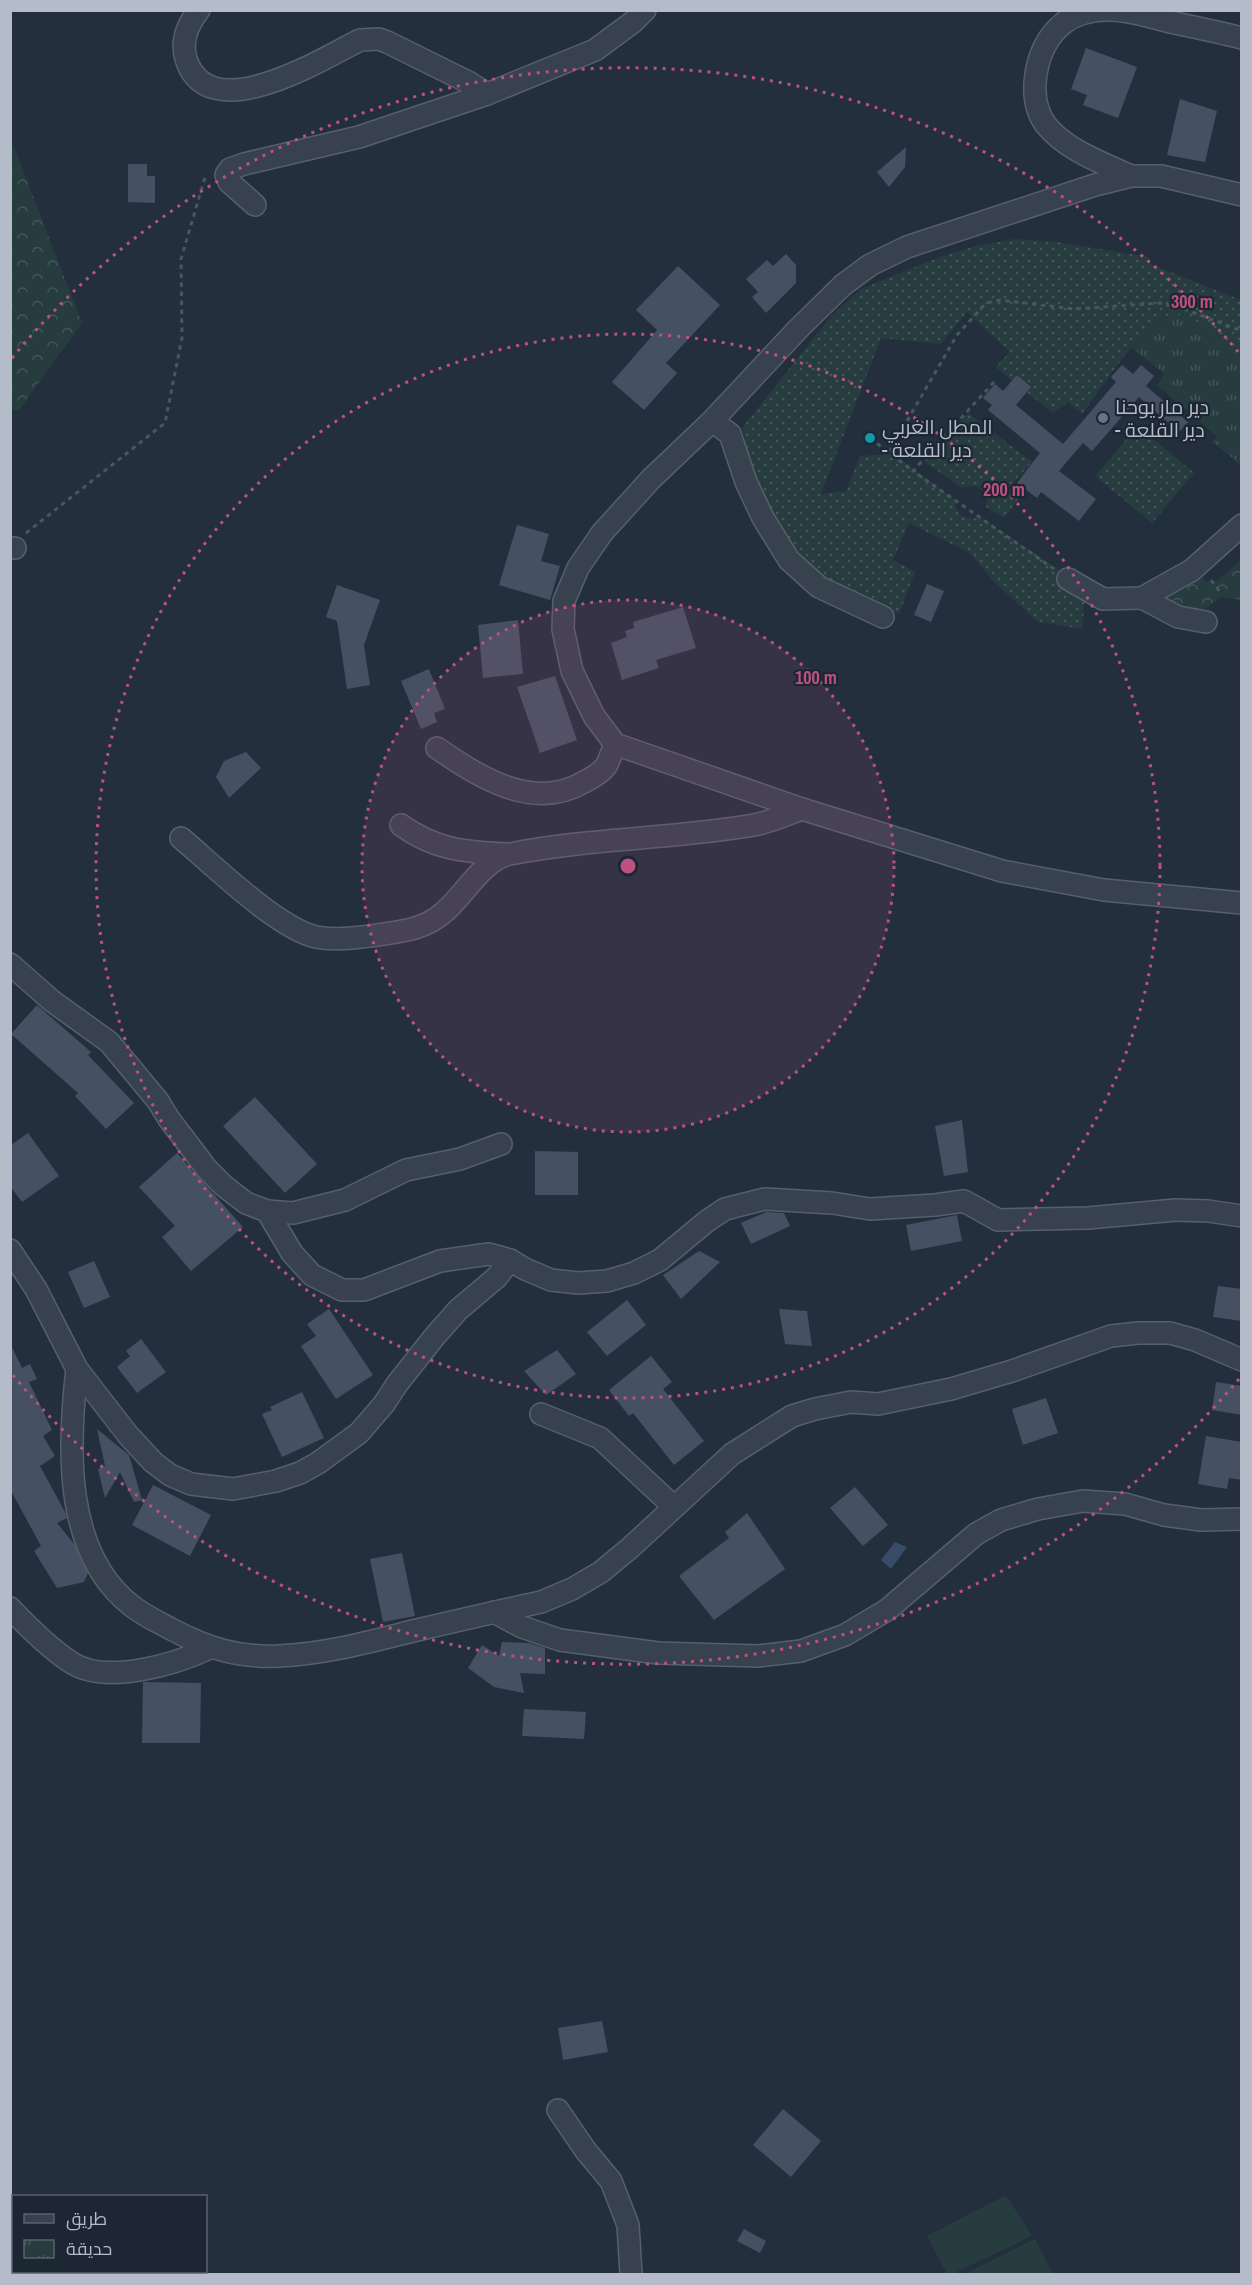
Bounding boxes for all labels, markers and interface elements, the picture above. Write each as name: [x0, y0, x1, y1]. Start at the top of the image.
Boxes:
text: 300 m: [1171, 289, 1213, 314]
place label: دير مار يوحنا - دير القلعة: [1115, 393, 1209, 443]
marker: دير مار يوحنا - دير القلعة: [1096, 411, 1110, 425]
place label: المطل الغربي - دير القلعة: [882, 413, 993, 463]
marker: المطل الغربي - دير القلعة: [863, 431, 877, 445]
text: 200 m: [983, 477, 1025, 502]
text: 100 m: [795, 665, 837, 690]
centre of rings: [618, 856, 638, 876]
legend: [12, 2195, 207, 2273]
text: طريق: [66, 2206, 107, 2231]
text: حديقة: [66, 2236, 112, 2261]

